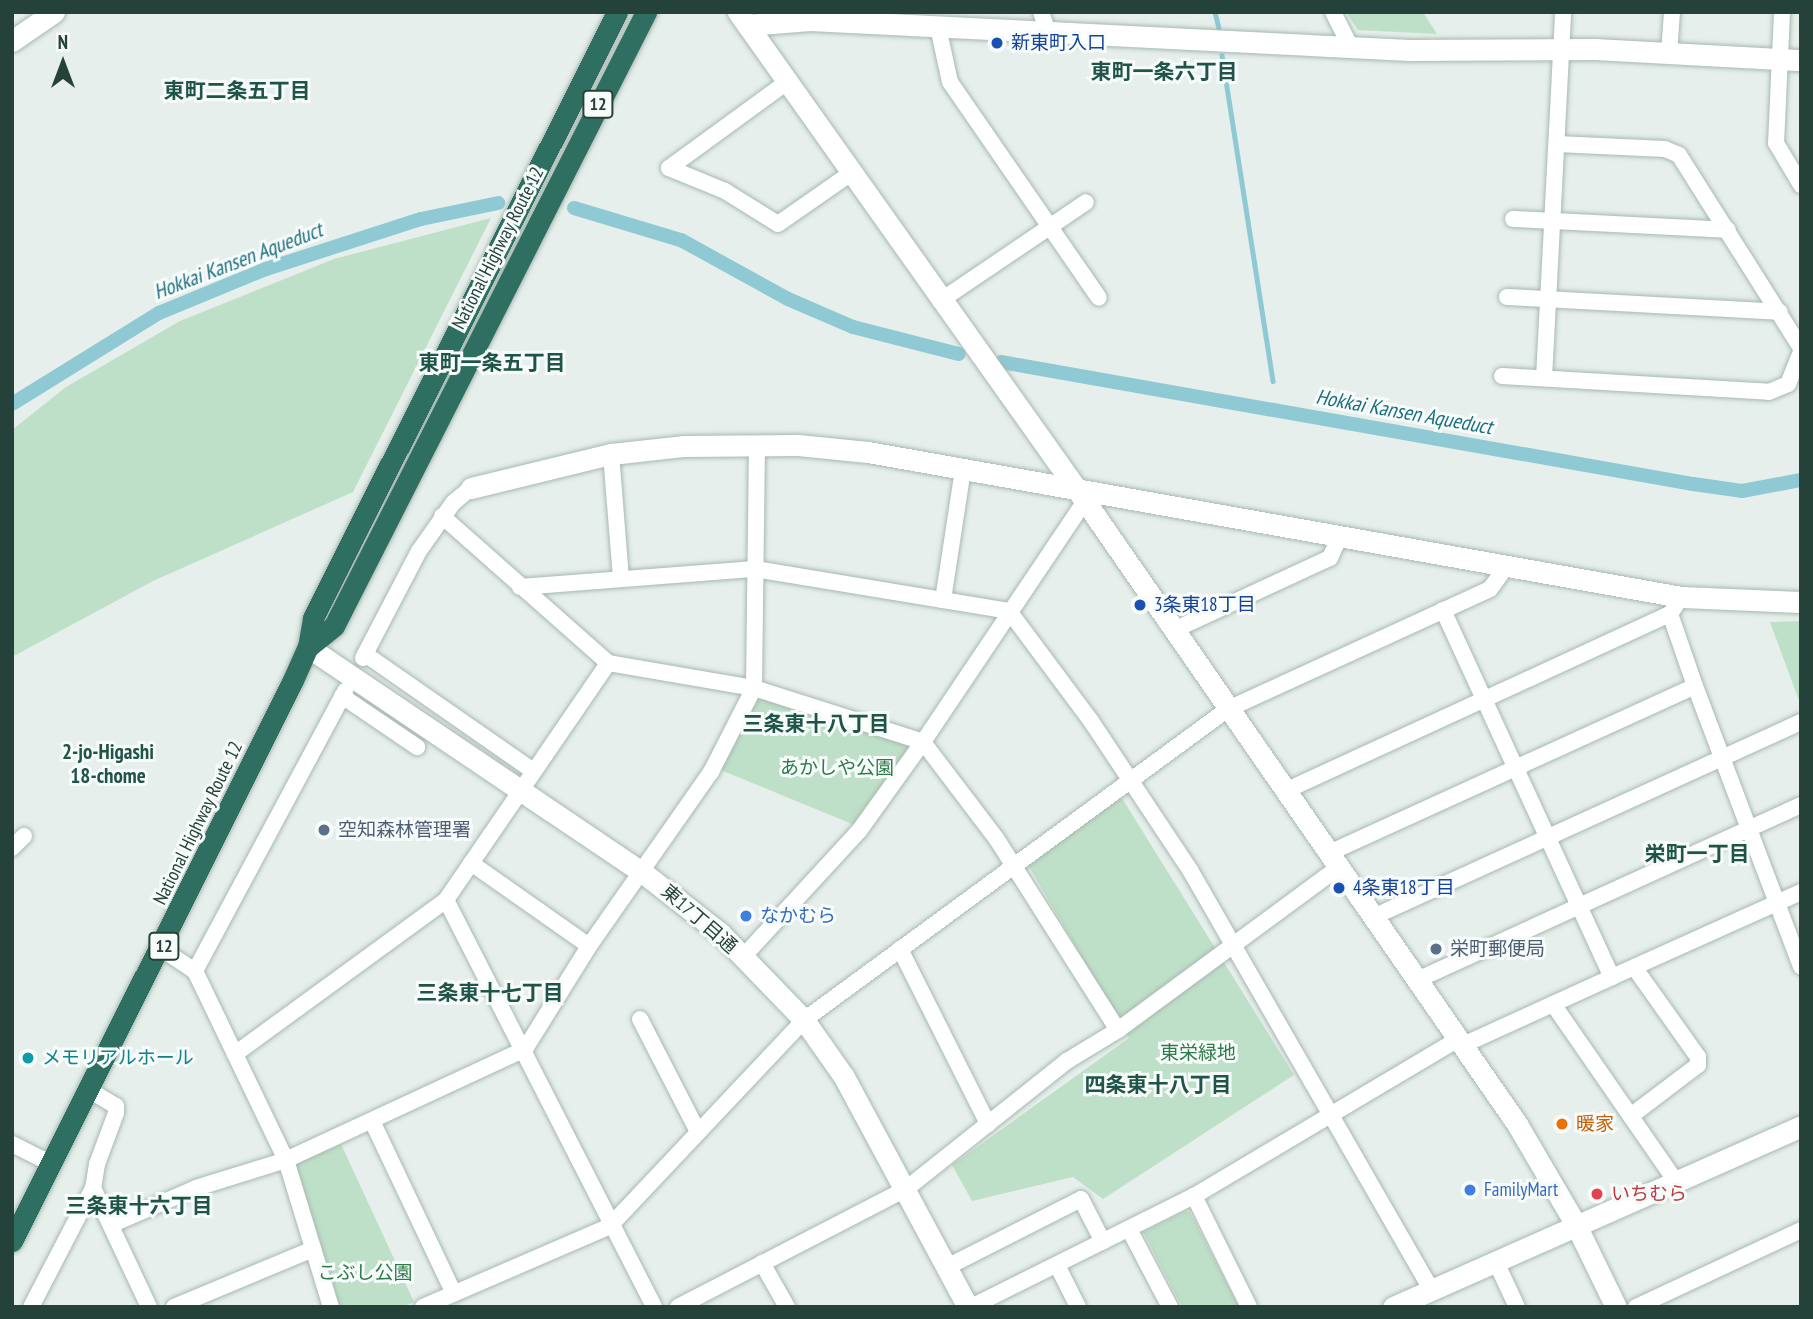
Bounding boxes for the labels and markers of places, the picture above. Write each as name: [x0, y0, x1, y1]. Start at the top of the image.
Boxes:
place label: 新東町入口: [1011, 32, 1106, 54]
marker: 新東町入口: [989, 35, 1005, 51]
place label: 3条東18丁目: [1154, 594, 1256, 616]
marker: 3条東18丁目: [1132, 597, 1148, 613]
place label: 空知森林管理署: [338, 819, 471, 841]
marker: 空知森林管理署: [316, 822, 332, 838]
place label: 4条東18丁目: [1353, 877, 1455, 899]
marker: 4条東18丁目: [1331, 880, 1347, 896]
place label: なかむら: [760, 905, 836, 927]
marker: なかむら: [738, 908, 754, 924]
place label: 栄町郵便局: [1450, 938, 1545, 960]
marker: 栄町郵便局: [1428, 941, 1444, 957]
place label: メモリアルホール: [42, 1047, 194, 1069]
marker: メモリアルホール: [20, 1050, 36, 1066]
place label: 暖家: [1576, 1113, 1614, 1135]
marker: 暖家: [1554, 1116, 1570, 1132]
place label: FamilyMart: [1484, 1179, 1558, 1201]
marker: FamilyMart: [1462, 1182, 1478, 1198]
place label: いちむら: [1611, 1183, 1687, 1205]
marker: いちむら: [1589, 1186, 1605, 1202]

